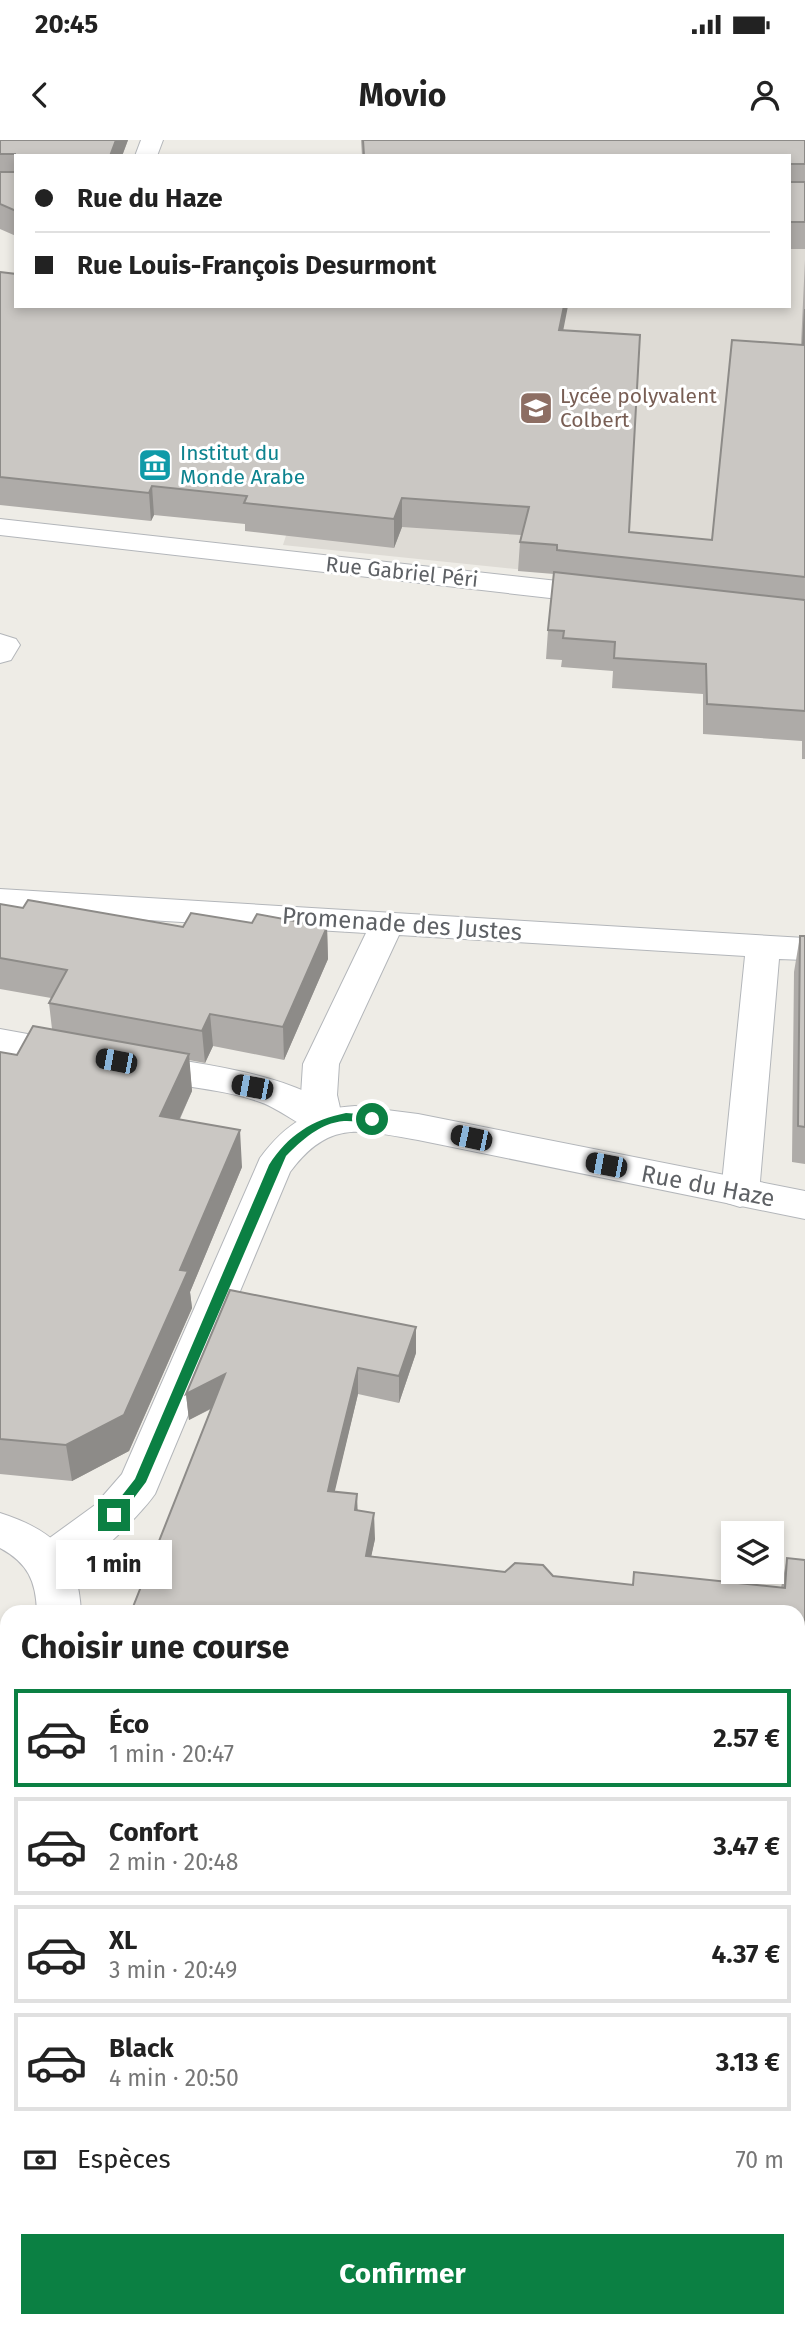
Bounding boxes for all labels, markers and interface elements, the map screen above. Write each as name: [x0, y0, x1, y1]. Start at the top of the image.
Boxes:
text: 20:45: [35, 9, 98, 40]
icon: back: [21, 76, 59, 114]
text: Movio: [359, 76, 446, 114]
icon: person: [746, 76, 784, 114]
text: Rue du Haze: [77, 183, 223, 214]
text: Rue Louis-François Desurmont: [77, 250, 436, 281]
place label: Lycée polyvalent Colbert: [560, 383, 717, 433]
school or university icon: Lycée polyvalent Colbert: [517, 389, 555, 427]
place label: Institut du Monde Arabe: [180, 440, 305, 490]
museum icon: Institut du Monde Arabe: [136, 446, 174, 484]
street label: Rue Gabriel Péri: [324, 551, 480, 593]
street label: Promenade des Justes: [281, 902, 523, 946]
car: [94, 1047, 139, 1075]
car: [230, 1073, 275, 1101]
route start: [356, 1103, 388, 1135]
car: [449, 1123, 494, 1153]
car: [584, 1151, 629, 1179]
street label: Rue du Haze: [639, 1159, 777, 1213]
route end: [98, 1499, 130, 1531]
map controls: [721, 1521, 784, 1584]
button: layers: [721, 1521, 784, 1584]
callout: 1 min: [56, 1540, 172, 1588]
text: 1 min: [86, 1550, 142, 1578]
text: Choisir une course: [21, 1628, 289, 1666]
icon: car: [25, 1707, 88, 1770]
text: Éco: [109, 1709, 149, 1740]
text: 2.57 €: [713, 1723, 780, 1754]
text: 1 min · 20:47: [109, 1740, 234, 1768]
icon: car: [25, 1815, 88, 1878]
text: Confort: [109, 1817, 198, 1848]
text: 3.47 €: [713, 1831, 780, 1862]
text: 2 min · 20:48: [109, 1848, 238, 1876]
icon: car: [25, 1923, 88, 1986]
text: XL: [109, 1925, 137, 1956]
text: 4.37 €: [712, 1939, 780, 1970]
text: 3 min · 20:49: [109, 1956, 237, 1984]
icon: car: [25, 2031, 88, 2094]
text: Black: [109, 2033, 174, 2064]
text: 3.13 €: [716, 2047, 780, 2078]
text: 4 min · 20:50: [109, 2064, 239, 2092]
icon: cash: [21, 2141, 59, 2179]
text: Espèces: [77, 2144, 171, 2175]
text: 70 m: [735, 2146, 784, 2174]
button: Confirmer: [21, 2234, 784, 2314]

